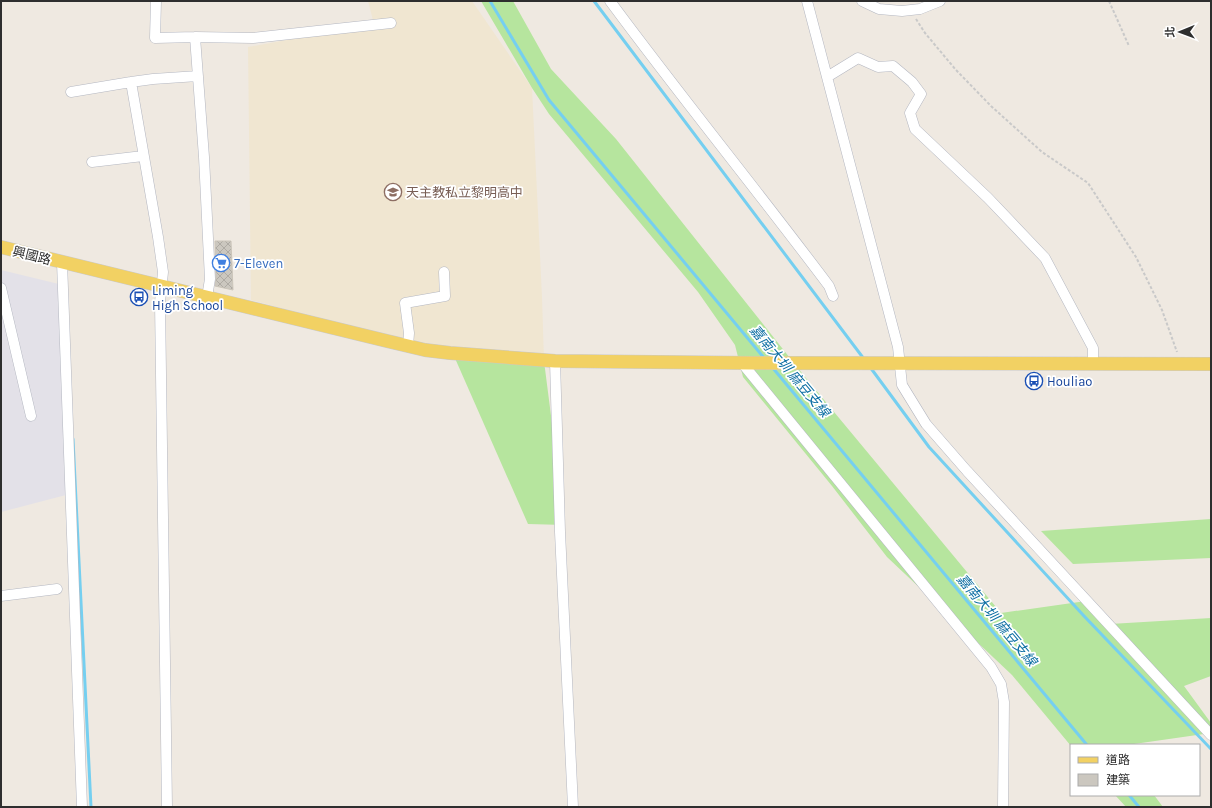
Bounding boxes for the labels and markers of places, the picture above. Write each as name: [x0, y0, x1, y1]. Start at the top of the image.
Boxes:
school or university icon: 天主教私立黎明高中: [383, 182, 403, 202]
place label: 天主教私立黎明高中: [406, 185, 523, 200]
supermarket icon: 7-Eleven: [211, 253, 231, 273]
place label: 7-Eleven: [234, 256, 283, 271]
place label: Liming High School: [152, 283, 223, 313]
bus stop icon: Liming High School: [129, 287, 149, 307]
bus stop icon: Houliao: [1024, 371, 1044, 391]
place label: Houliao: [1047, 374, 1092, 389]

